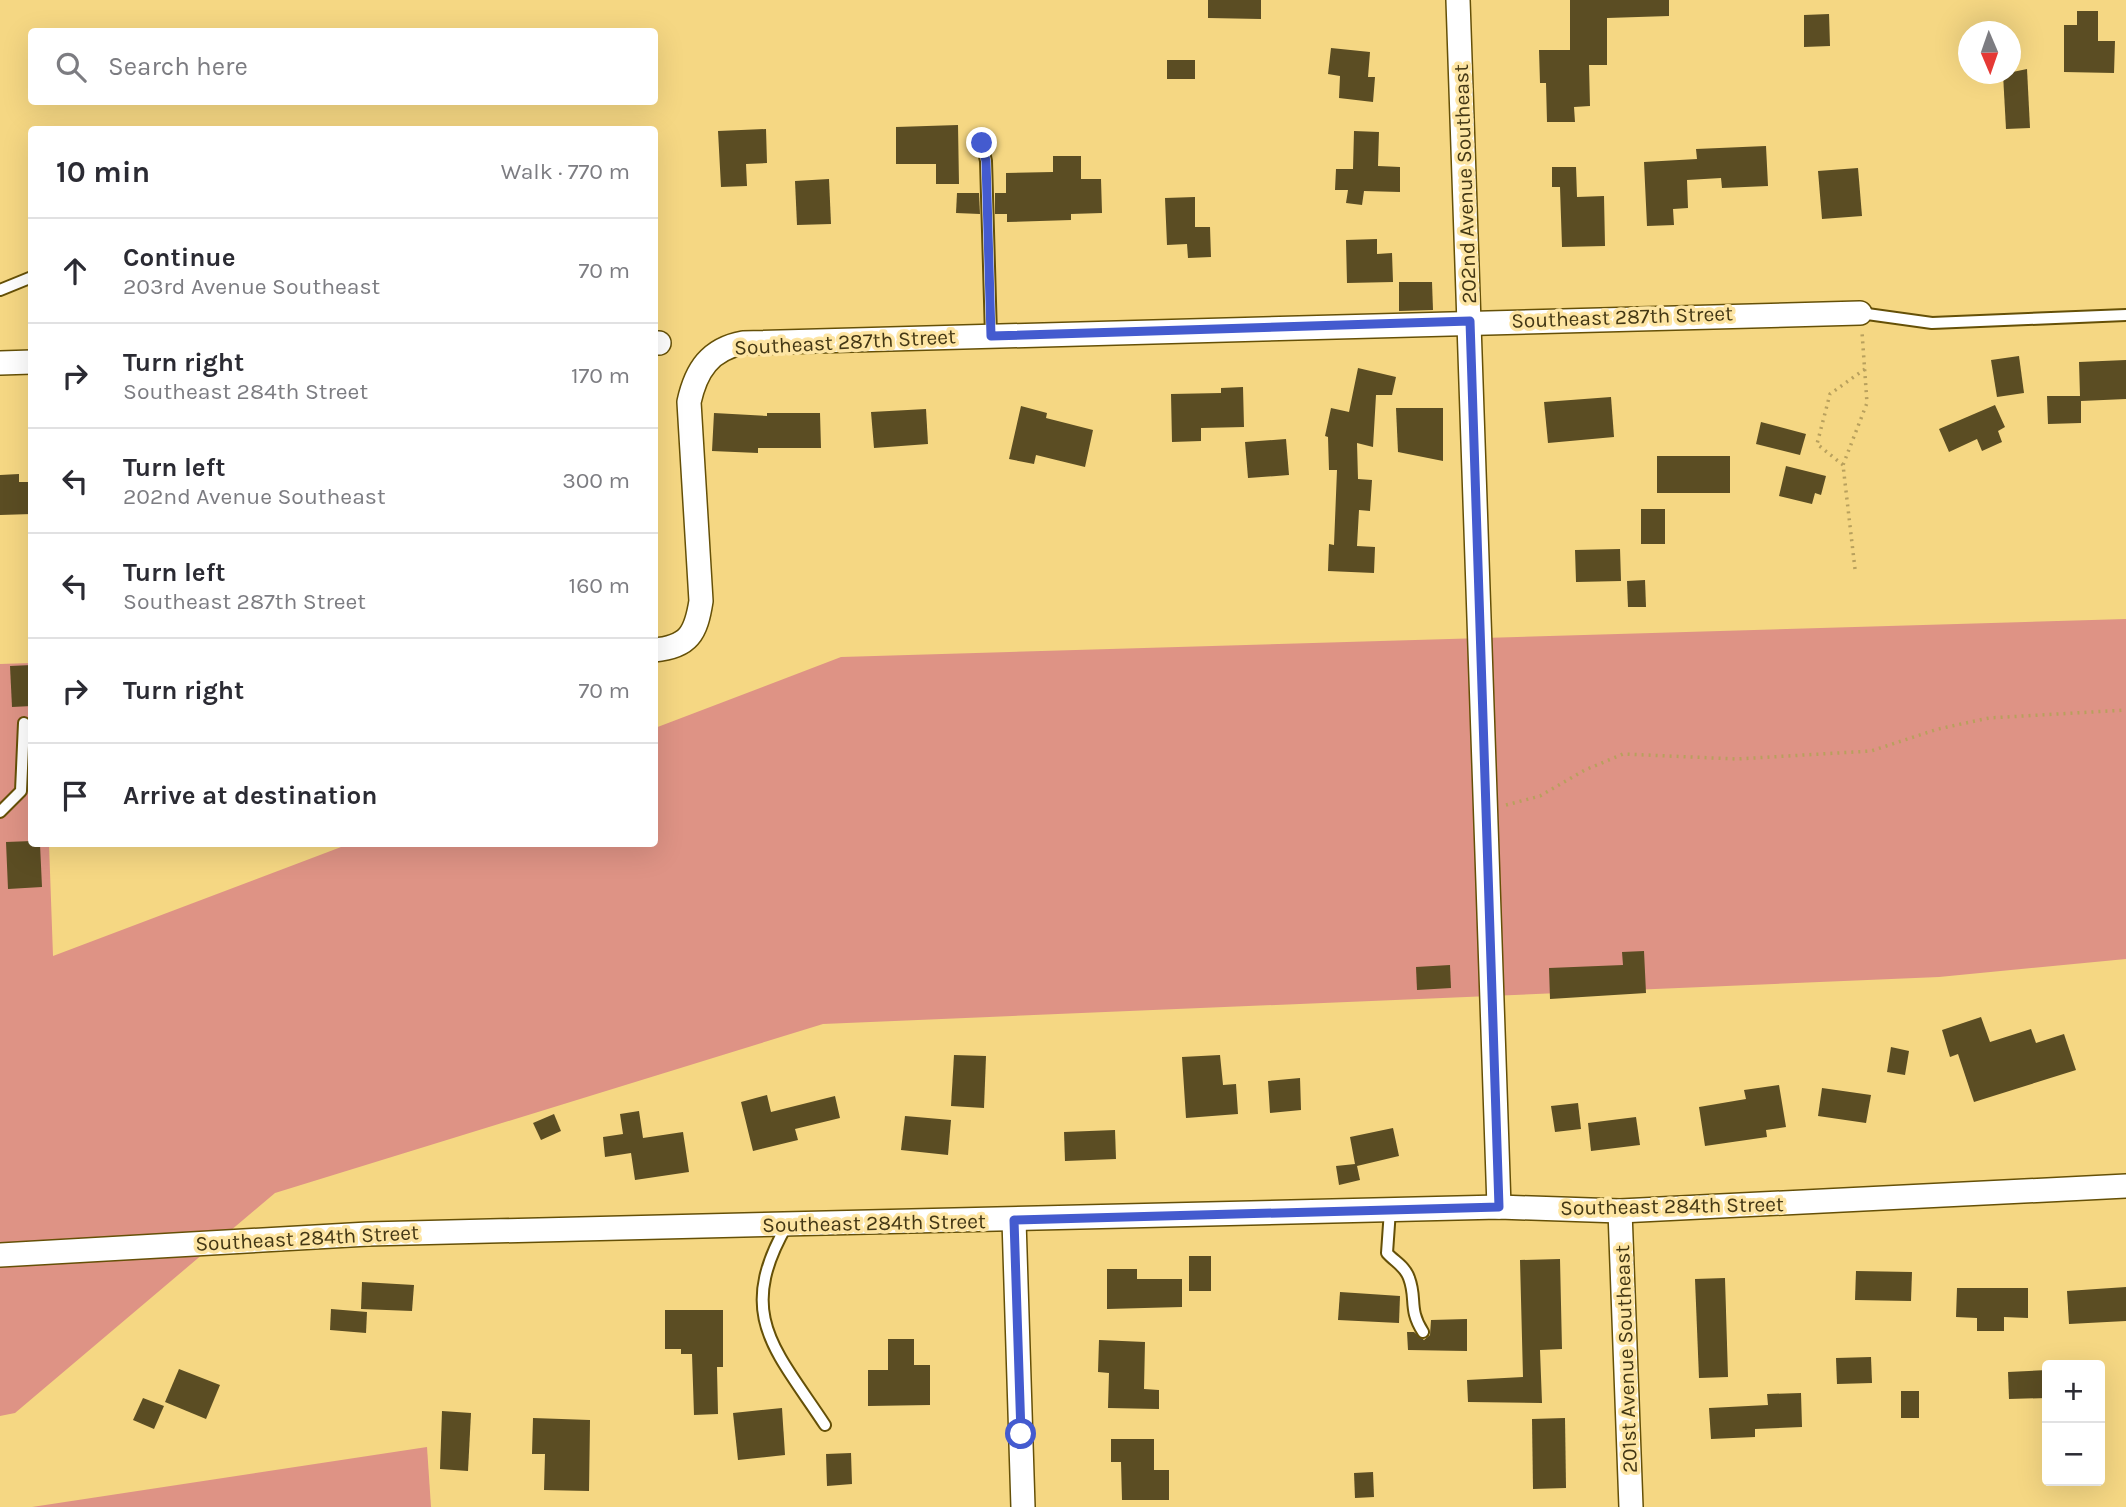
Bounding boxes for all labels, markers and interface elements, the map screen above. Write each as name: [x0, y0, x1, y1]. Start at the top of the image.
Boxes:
north arrow: [1958, 21, 2021, 84]
search box: [28, 28, 658, 105]
icon: search: [52, 48, 90, 86]
text: Search here: [108, 51, 248, 82]
street label: 202nd Avenue Southeast: [1449, 64, 1481, 304]
route end: [966, 127, 997, 158]
text: 10 min: [56, 154, 150, 190]
text: Walk · 770 m: [501, 158, 630, 185]
text: Continue: [123, 242, 235, 273]
icon: ahead: [56, 252, 94, 290]
text: 70 m: [579, 257, 630, 284]
text: 203rd Avenue Southeast: [123, 273, 380, 300]
street label: Southeast 287th Street: [1511, 301, 1733, 333]
street label: Southeast 287th Street: [734, 324, 957, 360]
text: Turn right: [123, 347, 244, 378]
icon: right: [56, 357, 94, 395]
text: 170 m: [571, 362, 630, 389]
text: Southeast 284th Street: [123, 378, 368, 405]
text: Turn left: [123, 452, 225, 483]
icon: left: [56, 462, 94, 500]
text: 300 m: [562, 467, 630, 494]
text: 202nd Avenue Southeast: [123, 483, 386, 510]
text: Turn left: [123, 557, 225, 588]
icon: left: [56, 567, 94, 605]
text: 160 m: [569, 572, 630, 599]
text: Southeast 287th Street: [123, 588, 366, 615]
icon: right: [56, 672, 94, 710]
text: Turn right: [123, 675, 244, 706]
text: 70 m: [579, 677, 630, 704]
icon: arrive: [56, 777, 94, 815]
text: Arrive at destination: [123, 780, 377, 811]
street label: Southeast 284th Street: [1560, 1192, 1784, 1220]
street label: Southeast 284th Street: [762, 1209, 986, 1237]
street label: Southeast 284th Street: [195, 1220, 419, 1256]
street label: 201st Avenue Southeast: [1610, 1244, 1642, 1474]
map controls: [2042, 1360, 2105, 1486]
button: +: [2042, 1360, 2105, 1423]
route start: [1005, 1418, 1036, 1449]
button: −: [2042, 1423, 2105, 1486]

